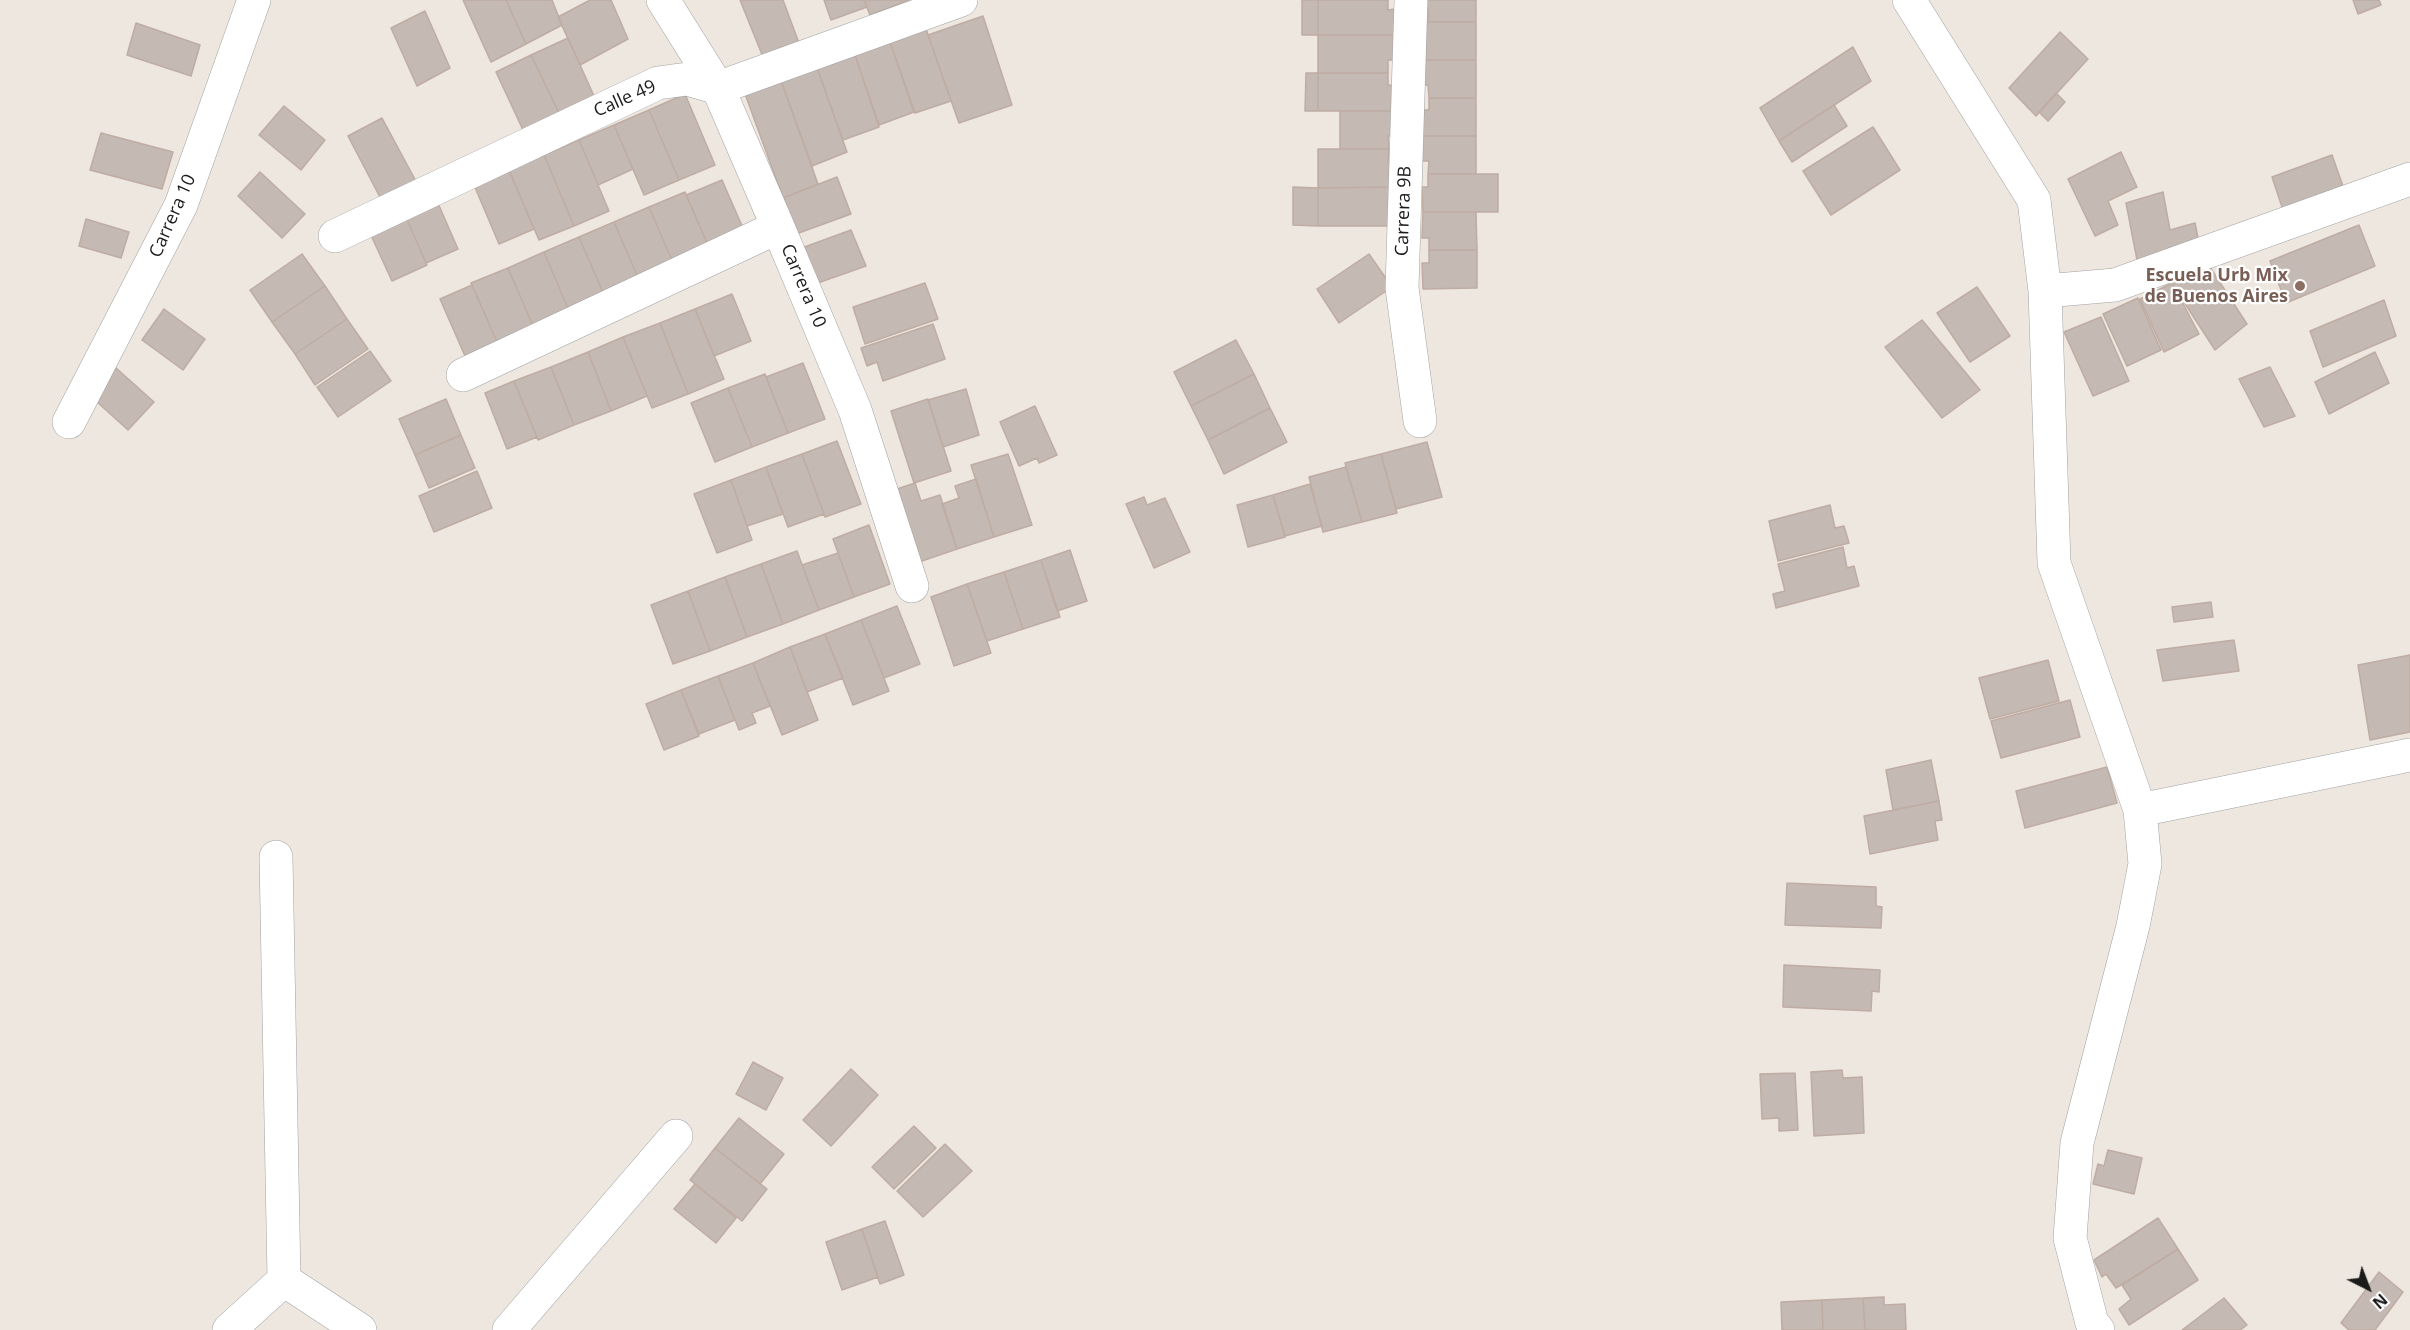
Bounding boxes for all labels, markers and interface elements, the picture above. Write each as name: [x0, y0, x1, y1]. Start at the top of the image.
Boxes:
street label: Calle 49: [591, 76, 659, 122]
street label: Carrera 9B: [1392, 166, 1416, 256]
street label: Carrera 10: [145, 171, 201, 261]
street label: Carrera 10: [776, 241, 830, 331]
place label: Escuela Urb Mix de Buenos Aires: [2144, 265, 2288, 308]
marker: Escuela Urb Mix de Buenos Aires: [2293, 279, 2307, 293]
north arrow: [2338, 1258, 2398, 1318]
text: N: [2368, 1289, 2392, 1314]

